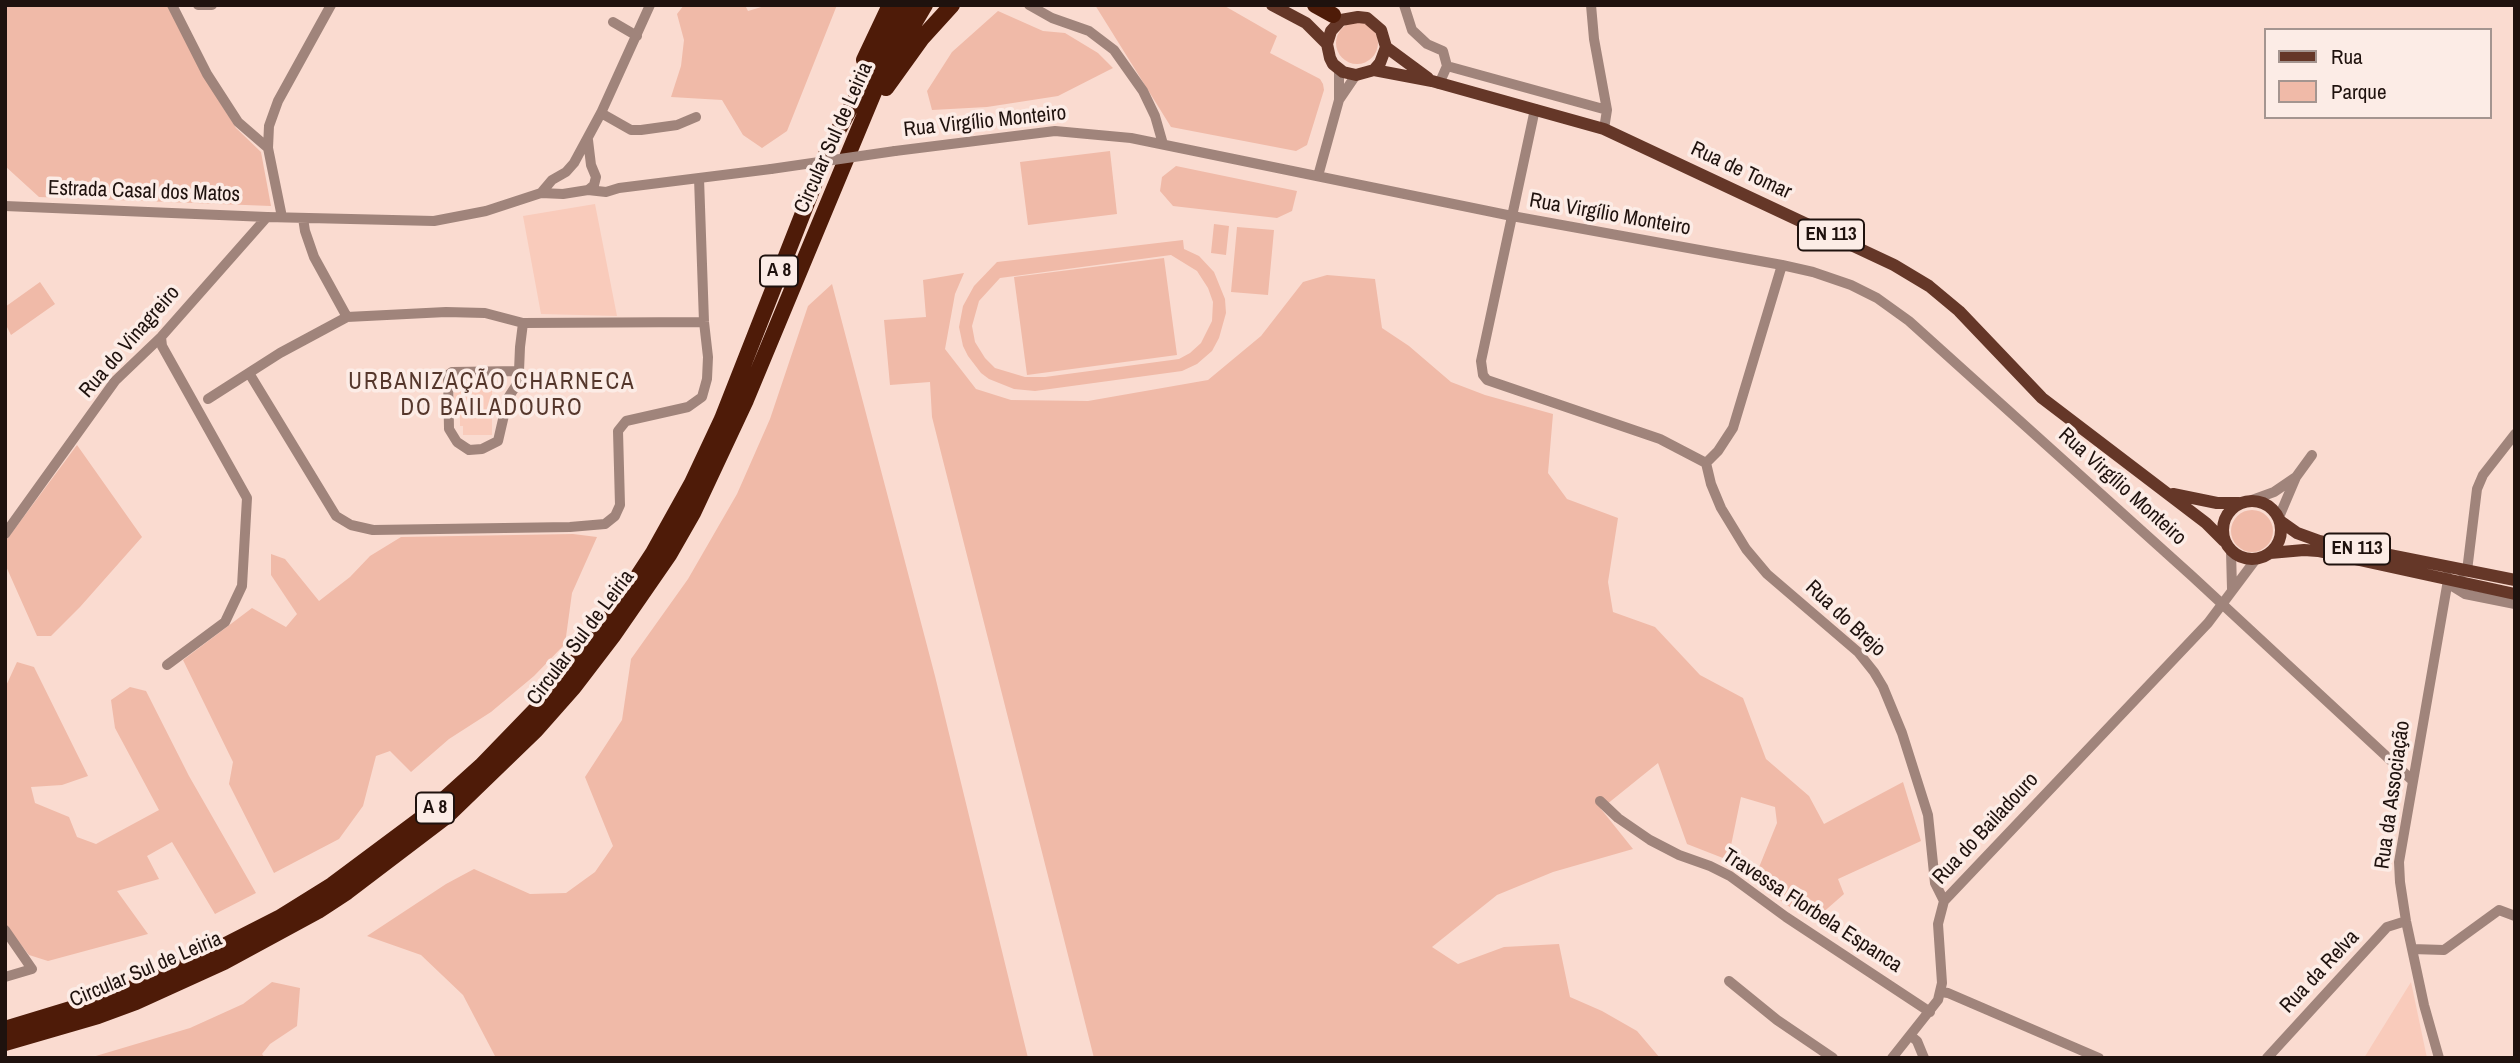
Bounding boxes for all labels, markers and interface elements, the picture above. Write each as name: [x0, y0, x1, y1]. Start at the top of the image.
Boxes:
legend: [2264, 28, 2492, 119]
text: Rua: [2331, 42, 2363, 71]
street label: Circular Sul de Leiria: [789, 59, 879, 217]
text: Parque: [2331, 77, 2387, 106]
street label: Rua Virgílio Monteiro: [902, 101, 1068, 143]
street label: Rua de Tomar: [1687, 137, 1795, 205]
street label: Estrada Casal dos Matos: [47, 176, 241, 208]
street label: Rua Virgílio Monteiro: [1527, 188, 1693, 242]
road number: EN 113: [1798, 219, 1864, 250]
road number: A 8: [760, 256, 798, 286]
street label: Rua do Vinagreiro: [74, 281, 186, 403]
district label: URBANIZAÇÃO CHARNECA DO BAILADOURO: [351, 369, 633, 423]
street label: Rua Virgílio Monteiro: [2053, 423, 2191, 551]
road number: EN 113: [2324, 534, 2390, 564]
street label: Circular Sul de Leiria: [522, 565, 640, 711]
street label: Rua do Brejo: [1800, 576, 1890, 662]
street label: Rua da Associação: [2370, 719, 2416, 871]
street label: Rua do Bailadouro: [1928, 768, 2044, 890]
road number: A 8: [416, 792, 454, 824]
street label: Travessa Florbela Espanca: [1718, 844, 1906, 978]
street label: Rua da Relva: [2275, 925, 2365, 1019]
street label: Circular Sul de Leiria: [66, 927, 226, 1013]

